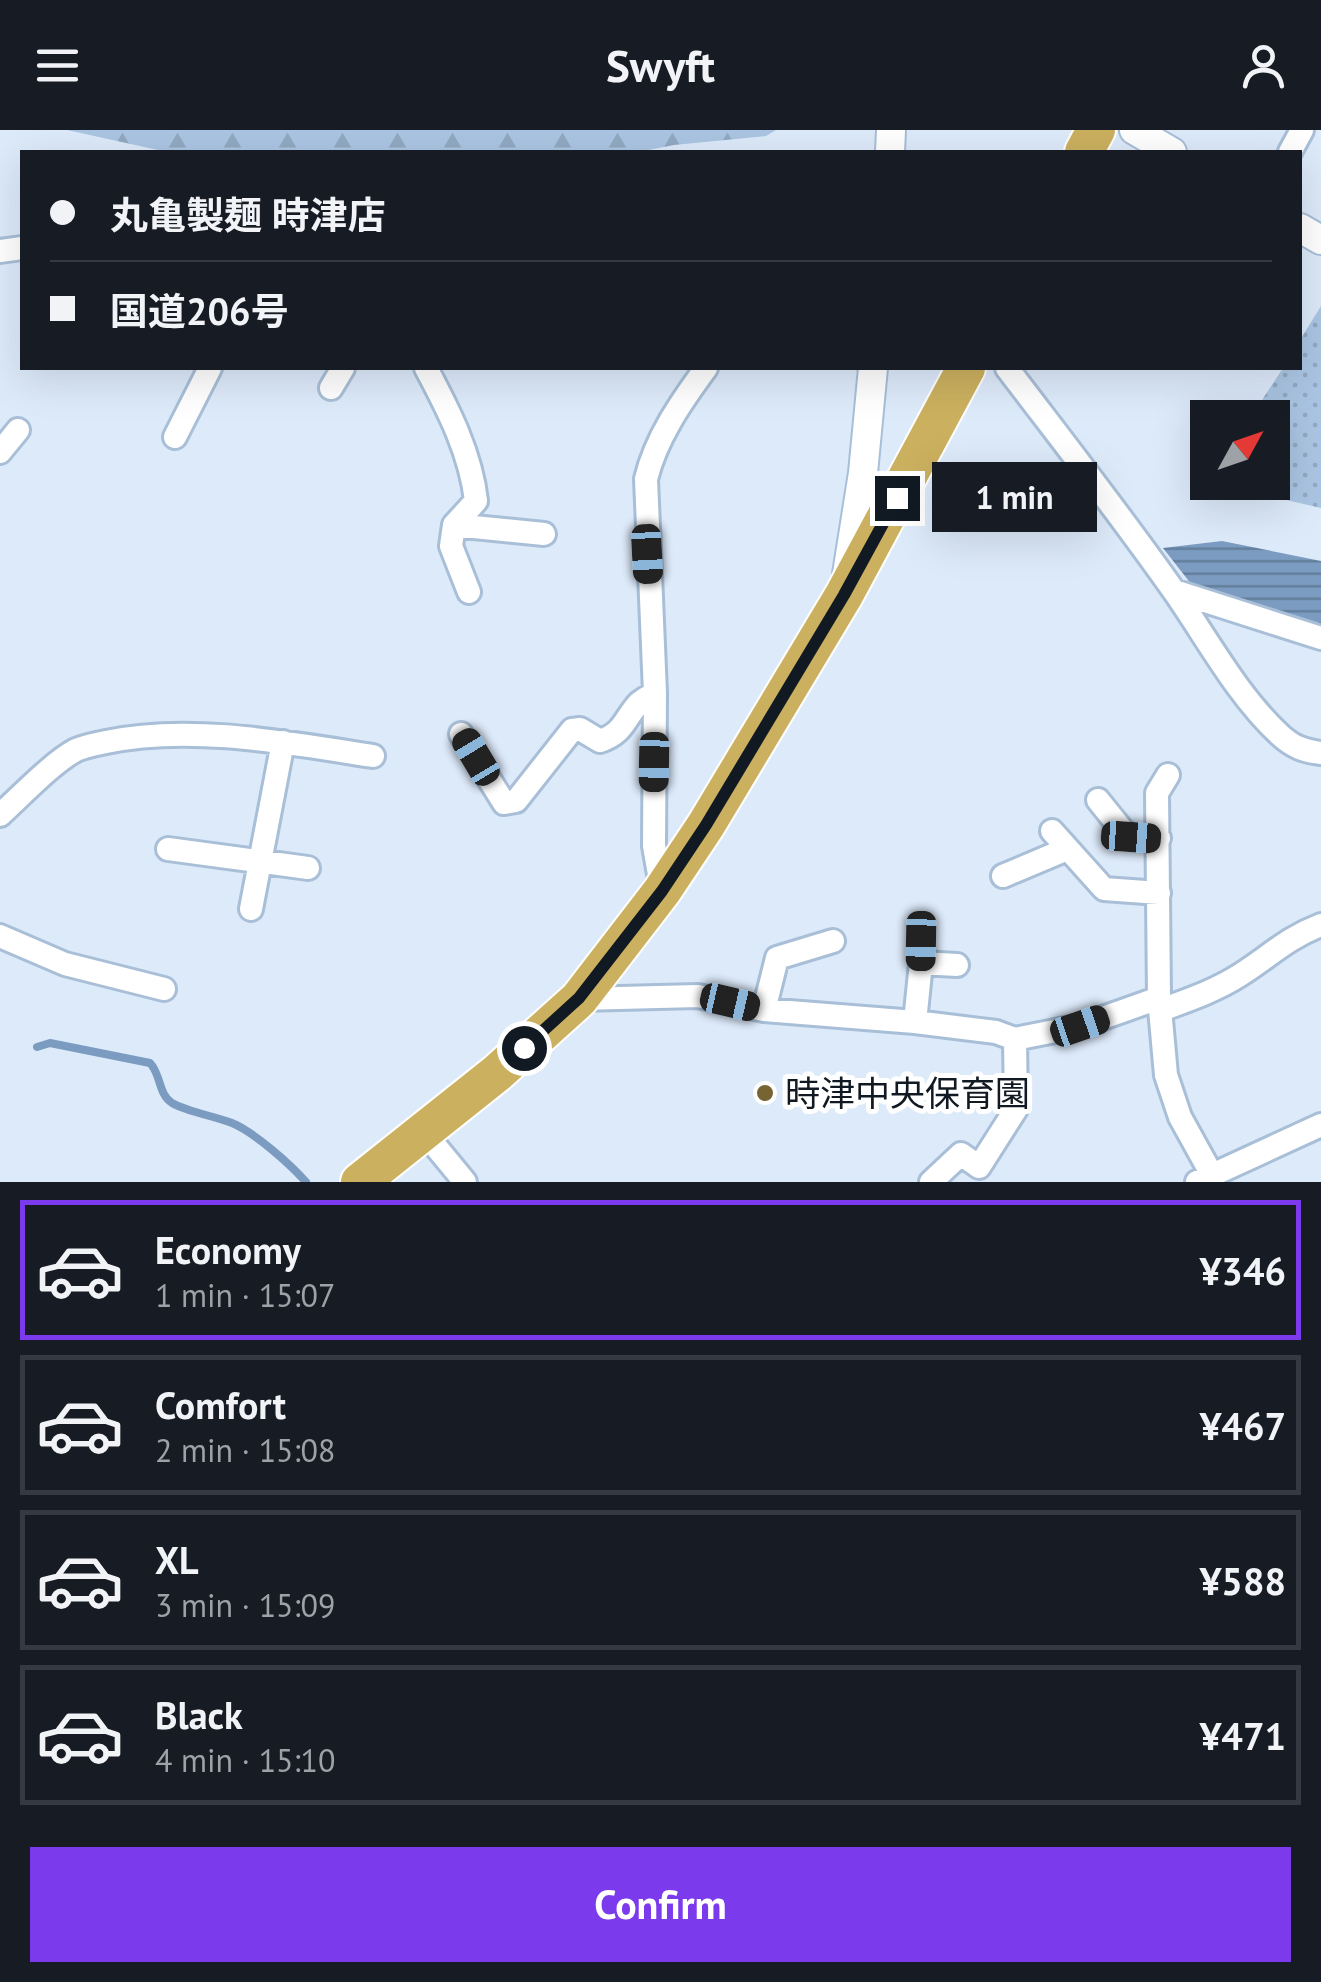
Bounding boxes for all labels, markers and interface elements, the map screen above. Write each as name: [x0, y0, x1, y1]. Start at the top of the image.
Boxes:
text: Swyft: [606, 36, 715, 94]
icon: menu: [30, 38, 85, 93]
icon: person: [1236, 38, 1291, 93]
text: 丸亀製麺 時津店: [110, 190, 386, 239]
text: 国道206号: [110, 286, 289, 335]
north arrow: [1190, 400, 1290, 500]
map controls: [1190, 400, 1290, 500]
callout: 1 min: [932, 463, 1097, 533]
route end: [875, 476, 920, 521]
text: 1 min: [975, 476, 1054, 518]
car: [630, 523, 664, 585]
car: [448, 724, 504, 790]
car: [638, 732, 670, 792]
car: [1100, 820, 1162, 854]
car: [905, 911, 937, 971]
car: [697, 981, 763, 1023]
car: [1047, 1002, 1113, 1050]
route start: [502, 1026, 547, 1071]
place label: 時津中央保育園: [785, 1070, 1030, 1116]
marker: 時津中央保育園: [754, 1082, 776, 1104]
icon: car: [35, 1225, 125, 1315]
text: Economy: [155, 1225, 301, 1274]
text: ¥346: [1200, 1246, 1286, 1295]
text: 1 min · 15:07: [155, 1274, 335, 1316]
icon: car: [35, 1380, 125, 1470]
text: Comfort: [155, 1380, 286, 1429]
text: ¥467: [1200, 1401, 1286, 1450]
text: 2 min · 15:08: [155, 1429, 335, 1471]
icon: car: [35, 1535, 125, 1625]
text: XL: [155, 1535, 199, 1584]
text: ¥588: [1200, 1556, 1286, 1605]
text: 3 min · 15:09: [155, 1584, 335, 1626]
icon: car: [35, 1690, 125, 1780]
text: Black: [155, 1690, 243, 1739]
text: ¥471: [1200, 1711, 1286, 1760]
text: 4 min · 15:10: [155, 1739, 335, 1781]
button: Confirm: [30, 1847, 1291, 1962]

